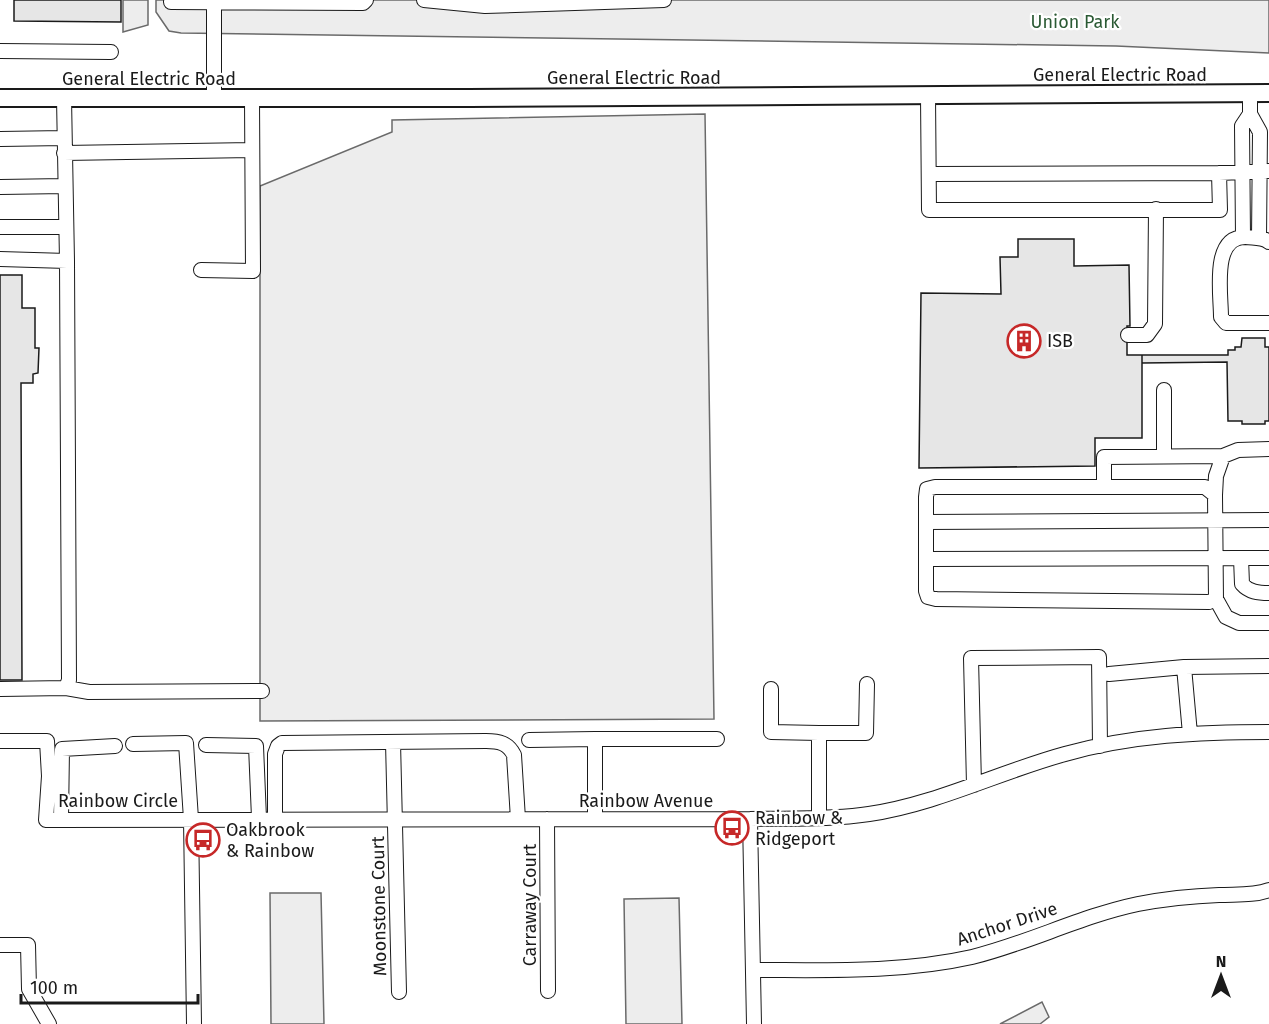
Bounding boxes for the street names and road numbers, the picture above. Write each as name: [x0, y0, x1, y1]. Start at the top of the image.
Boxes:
street label: General Electric Road: [1033, 64, 1207, 86]
street label: General Electric Road: [547, 67, 721, 89]
street label: General Electric Road: [62, 68, 236, 90]
street label: Rainbow Circle: [58, 790, 178, 812]
street label: Rainbow Avenue: [579, 790, 713, 812]
street label: Moonstone Court: [367, 835, 391, 976]
street label: Carraway Court: [519, 843, 541, 966]
street label: Anchor Drive: [954, 897, 1060, 951]

